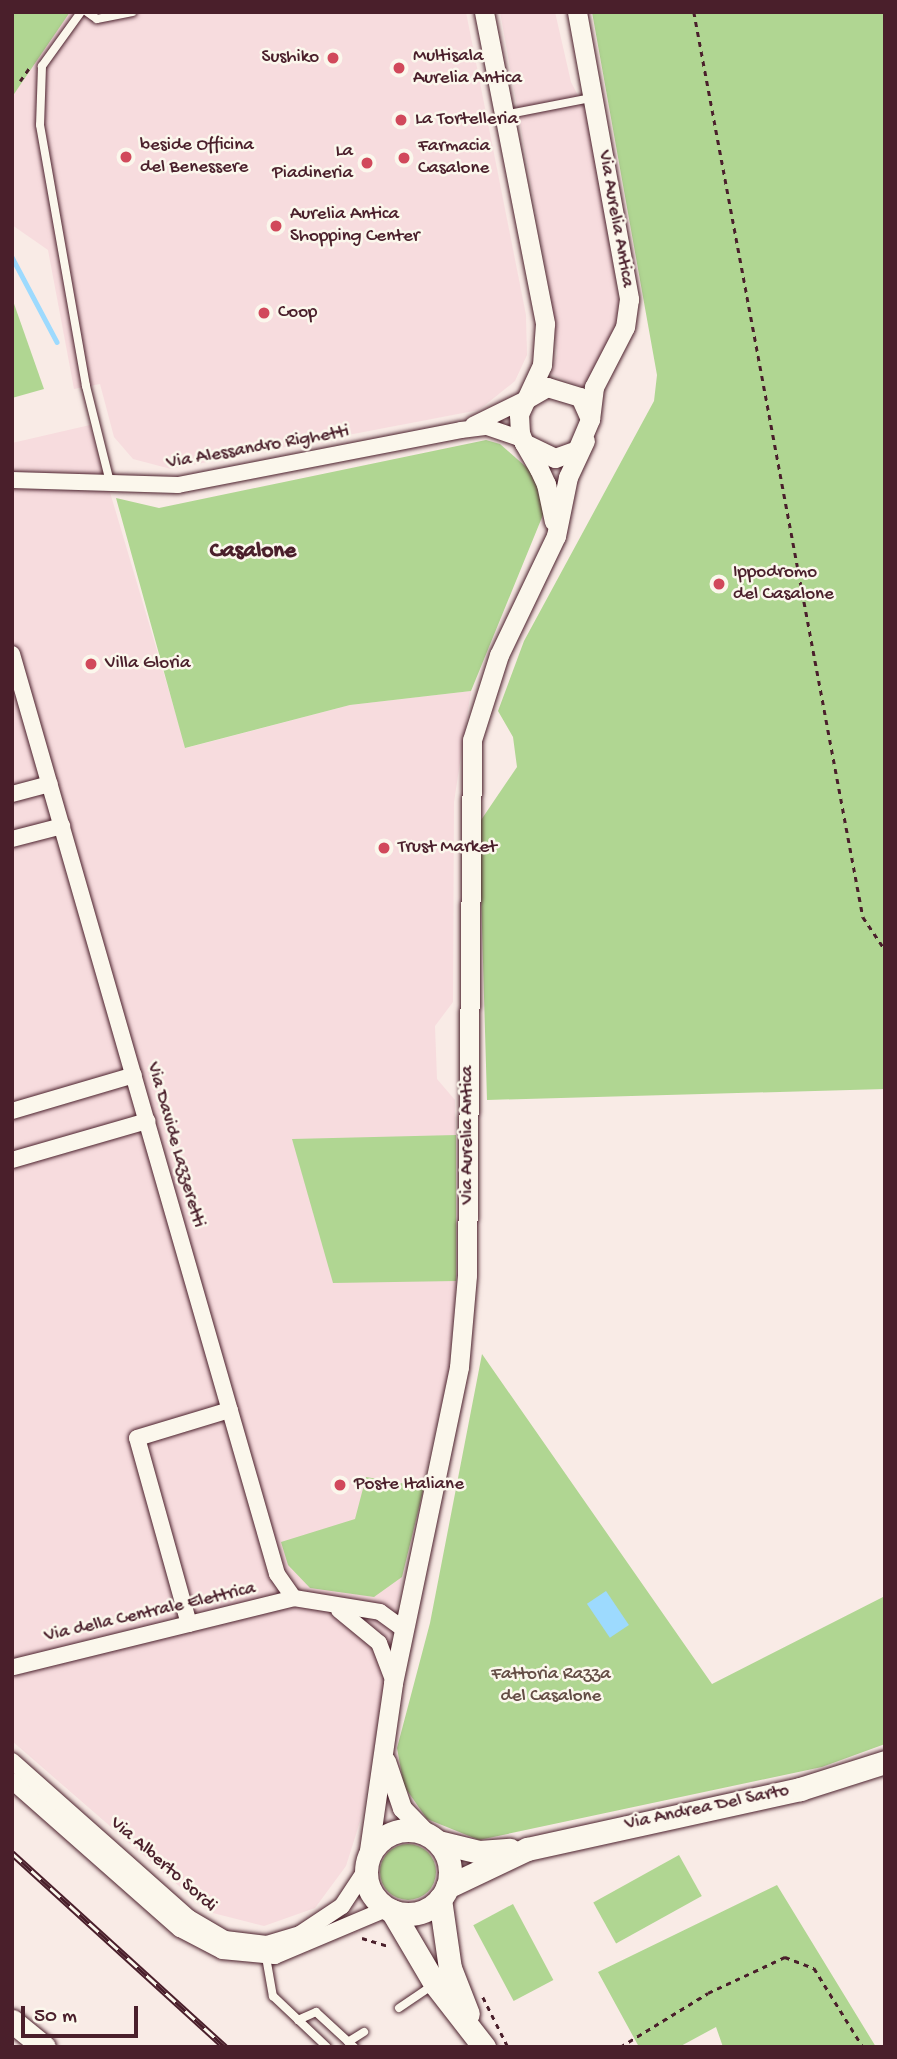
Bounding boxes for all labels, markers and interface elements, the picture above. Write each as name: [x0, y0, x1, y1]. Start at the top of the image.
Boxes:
place label: Multisala Aurelia Antica: [413, 46, 522, 90]
place label: Sushiko: [262, 47, 319, 69]
marker: Sushiko: [325, 50, 341, 66]
marker: Multisala Aurelia Antica: [391, 60, 407, 76]
place label: La Tortelleria: [415, 109, 518, 131]
marker: La Tortelleria: [393, 112, 409, 128]
place label: beside Officina del Benessere: [140, 135, 254, 179]
place label: Farmacia Casalone: [418, 136, 490, 180]
place label: La Piadineria: [272, 141, 353, 185]
marker: beside Officina del Benessere: [118, 149, 134, 165]
street label: Via Aurelia Antica: [592, 149, 638, 289]
marker: Farmacia Casalone: [396, 150, 412, 166]
marker: La Piadineria: [359, 155, 375, 171]
place label: Aurelia Antica Shopping Center: [290, 204, 419, 248]
marker: Aurelia Antica Shopping Center: [268, 218, 284, 234]
place label: Coop: [278, 302, 317, 324]
marker: Coop: [256, 305, 272, 321]
street label: Via Alessandro Righetti: [165, 421, 351, 475]
district label: Casalone: [210, 538, 296, 566]
place label: Ippodromo del Casalone: [733, 562, 834, 606]
marker: Ippodromo del Casalone: [711, 576, 727, 592]
place label: Villa Gloria: [105, 653, 191, 675]
marker: Villa Gloria: [83, 656, 99, 672]
place label: Trust Market: [398, 837, 497, 859]
marker: Trust Market: [376, 840, 392, 856]
street label: Via Davide Lazzeretti: [140, 1060, 210, 1230]
street label: Via Aurelia Antica: [457, 1066, 479, 1204]
place label: Poste Italiane: [354, 1474, 464, 1496]
marker: Poste Italiane: [332, 1477, 348, 1493]
street label: Via della Centrale Elettrica: [42, 1578, 258, 1648]
park label: Fattoria Razza del Casalone: [491, 1664, 611, 1708]
street label: Via Andrea Del Sarto: [623, 1779, 791, 1837]
street label: Via Alberto Sordi: [105, 1812, 221, 1918]
scale bar: [24, 1993, 142, 2037]
text: 50 m: [34, 2005, 77, 2030]

